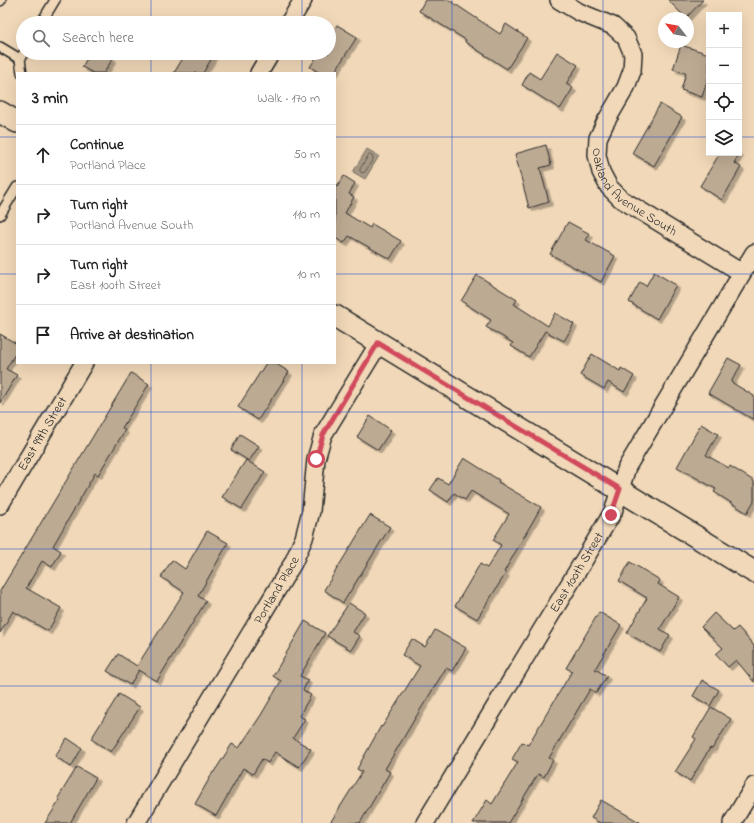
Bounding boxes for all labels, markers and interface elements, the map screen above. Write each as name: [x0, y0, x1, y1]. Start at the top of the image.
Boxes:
north arrow: [658, 12, 694, 48]
map controls: [706, 12, 742, 156]
button: +: [706, 12, 742, 48]
search box: [16, 16, 336, 60]
icon: search: [30, 27, 52, 49]
text: Search here: [62, 27, 134, 49]
button: −: [706, 48, 742, 84]
button: locate: [706, 84, 742, 120]
text: 3 min: [32, 86, 68, 111]
text: Walk · 170 m: [257, 89, 320, 108]
button: layers: [706, 120, 742, 156]
text: Continue: [70, 134, 124, 156]
icon: ahead: [32, 144, 54, 166]
text: 50 m: [294, 145, 320, 164]
street label: Oakland Avenue South: [587, 147, 681, 241]
text: Portland Place: [70, 156, 146, 175]
text: Turn right: [70, 194, 128, 216]
icon: right: [32, 204, 54, 226]
text: 110 m: [293, 205, 320, 224]
text: Portland Avenue South: [70, 216, 193, 235]
text: Turn right: [70, 254, 128, 276]
icon: right: [32, 264, 54, 286]
text: 10 m: [297, 265, 320, 284]
text: East 100th Street: [70, 276, 161, 295]
icon: arrive: [32, 324, 54, 346]
text: Arrive at destination: [70, 324, 194, 346]
street label: East 99th Street: [13, 392, 72, 474]
route start: [307, 450, 325, 468]
route end: [602, 506, 620, 524]
street label: East 100th Street: [545, 528, 609, 616]
street label: Portland Place: [249, 553, 304, 627]

